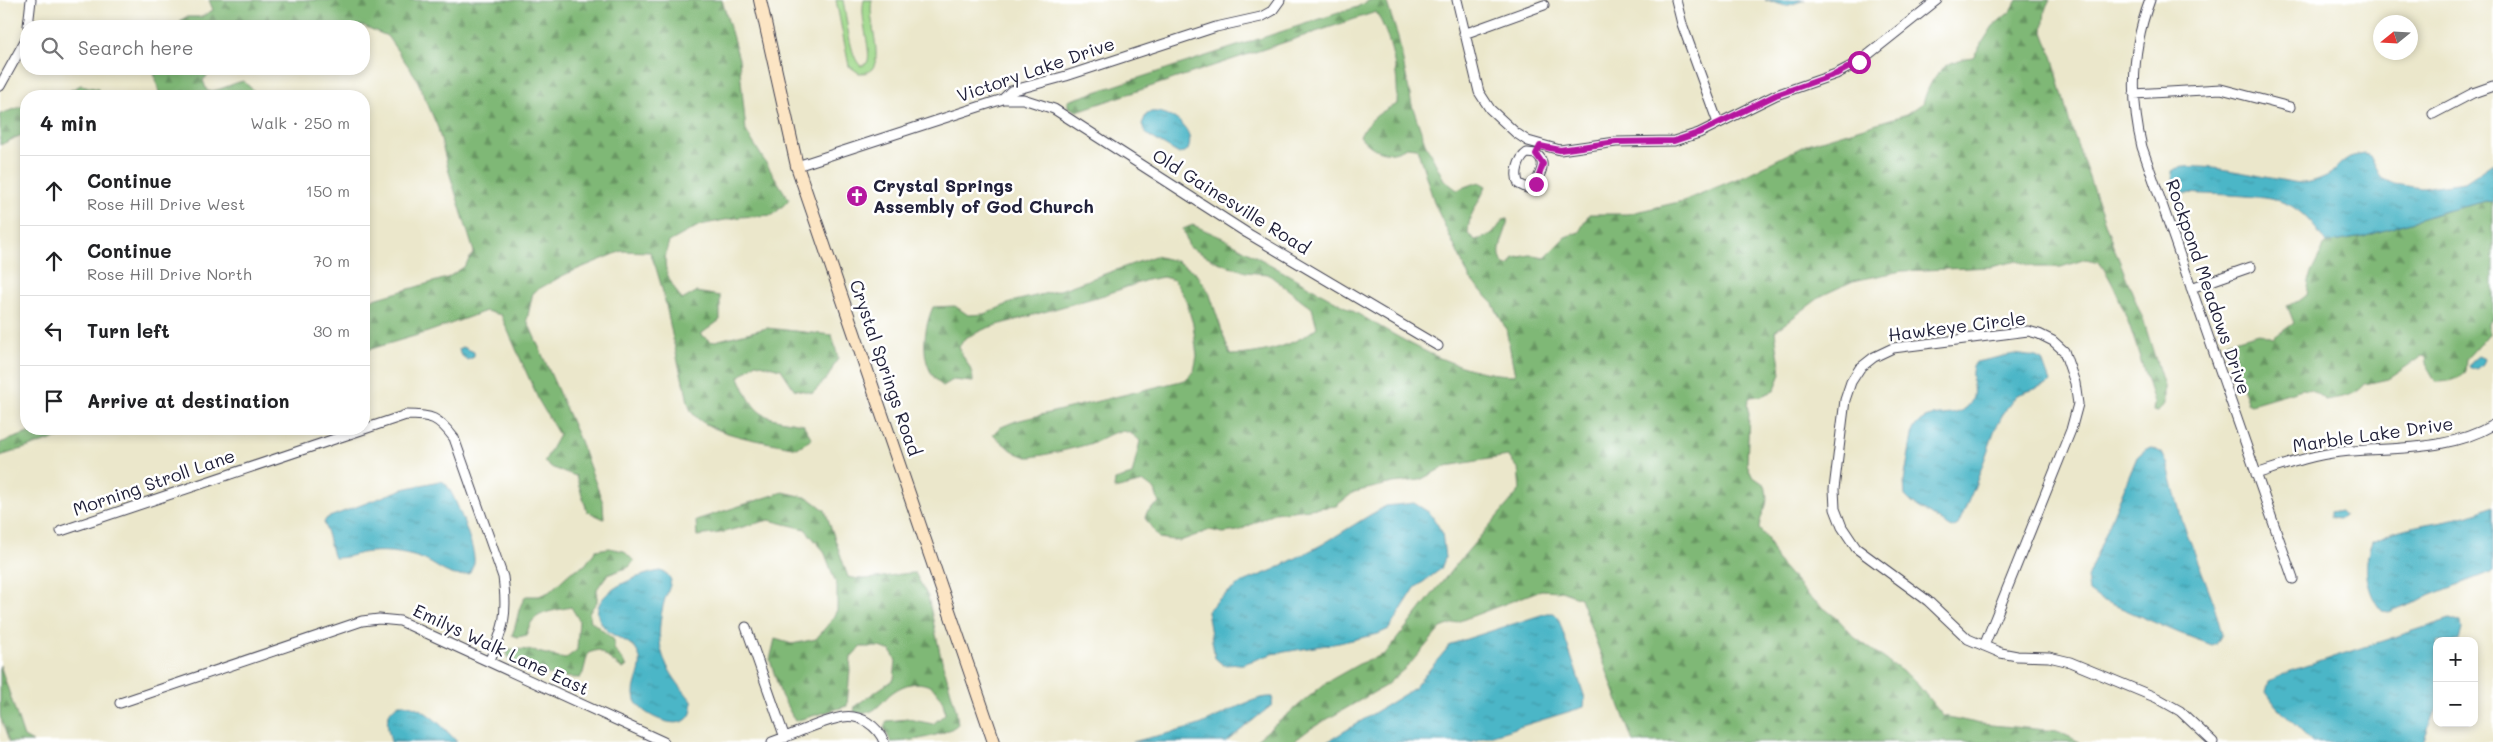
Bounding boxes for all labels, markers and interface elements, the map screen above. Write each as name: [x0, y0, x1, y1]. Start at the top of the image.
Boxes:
north arrow: [2373, 15, 2418, 60]
search box: [20, 20, 370, 75]
street label: Victory Lake Drive: [954, 31, 1118, 107]
icon: search: [38, 34, 66, 62]
text: Search here: [78, 35, 194, 60]
route start: [1848, 51, 1871, 74]
text: 4 min: [40, 109, 97, 136]
text: Walk · 250 m: [250, 112, 350, 133]
street label: Old Gainesville Road: [1148, 143, 1315, 259]
text: Continue: [87, 168, 172, 193]
place label: Crystal Springs Assembly of God Church: [873, 173, 1094, 218]
route end: [1525, 173, 1548, 196]
street label: Rockpond Meadows Drive: [2161, 176, 2257, 397]
icon: ahead: [40, 177, 68, 205]
text: 150 m: [306, 180, 350, 201]
church icon: Crystal Springs Assembly of God Church: [845, 184, 869, 208]
text: Rose Hill Drive West: [87, 193, 245, 214]
text: Continue: [87, 238, 172, 263]
icon: ahead: [40, 247, 68, 275]
text: 70 m: [313, 250, 350, 271]
text: Rose Hill Drive North: [87, 263, 252, 284]
street label: Crystal Springs Road: [844, 276, 927, 459]
street label: Hawkeye Circle: [1887, 306, 2027, 346]
icon: left: [40, 317, 68, 345]
text: Turn left: [87, 318, 170, 343]
text: 30 m: [313, 320, 350, 341]
icon: arrive: [40, 387, 68, 415]
text: Arrive at destination: [87, 388, 290, 413]
street label: Marble Lake Drive: [2291, 411, 2455, 457]
street label: Morning Stroll Lane: [69, 443, 238, 521]
street label: Emilys Walk Lane East: [410, 598, 593, 700]
map controls: [2433, 637, 2478, 727]
button: +: [2433, 637, 2478, 682]
button: −: [2433, 682, 2478, 727]

